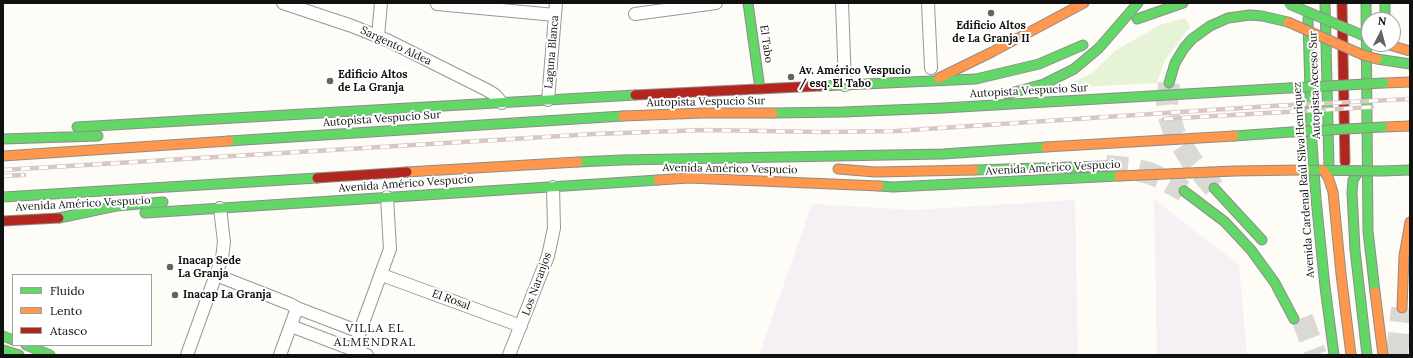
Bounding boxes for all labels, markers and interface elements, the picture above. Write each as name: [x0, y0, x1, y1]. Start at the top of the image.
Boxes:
marker: Edificio Altos de La Granja II: [986, 8, 996, 18]
north arrow: [1361, 12, 1401, 52]
text: N: [1377, 14, 1387, 28]
street label: Laguna Blanca: [542, 15, 562, 89]
place label: Edificio Altos de La Granja II: [952, 19, 1030, 45]
street label: Sargento Aldea: [358, 24, 434, 68]
street label: El Tabo: [757, 24, 775, 64]
street label: Autopista Acceso Sur: [1307, 31, 1323, 139]
place label: Av. Américo Vespucio / esq. El Tabo: [799, 64, 911, 90]
place label: Edificio Altos de La Granja: [338, 68, 408, 94]
marker: Av. Américo Vespucio / esq. El Tabo: [786, 72, 796, 82]
marker: Edificio Altos de La Granja: [325, 76, 335, 86]
street label: Autopista Vespucio Sur: [970, 81, 1088, 101]
street label: Avenida Cardenal Raúl Silva Henríquez: [1291, 82, 1317, 278]
street label: Autopista Vespucio Sur: [647, 94, 765, 110]
street label: Autopista Vespucio Sur: [322, 108, 442, 130]
street label: Avenida Américo Vespucio: [985, 158, 1121, 178]
street label: Avenida Américo Vespucio: [662, 161, 798, 177]
street label: Avenida Américo Vespucio: [338, 173, 474, 195]
street label: Avenida Américo Vespucio: [15, 194, 151, 214]
street label: Los Naranjos: [519, 251, 555, 317]
place label: Inacap Sede La Granja: [178, 254, 241, 280]
marker: Inacap Sede La Granja: [165, 262, 175, 272]
legend: [12, 274, 152, 346]
text: Fluido: [50, 283, 85, 298]
street label: El Rosal: [430, 287, 472, 313]
place label: Inacap La Granja: [183, 288, 271, 302]
marker: Inacap La Granja: [170, 290, 180, 300]
text: Lento: [50, 303, 82, 318]
district label: VILLA EL ALMENDRAL: [334, 322, 416, 350]
text: Atasco: [50, 323, 87, 338]

